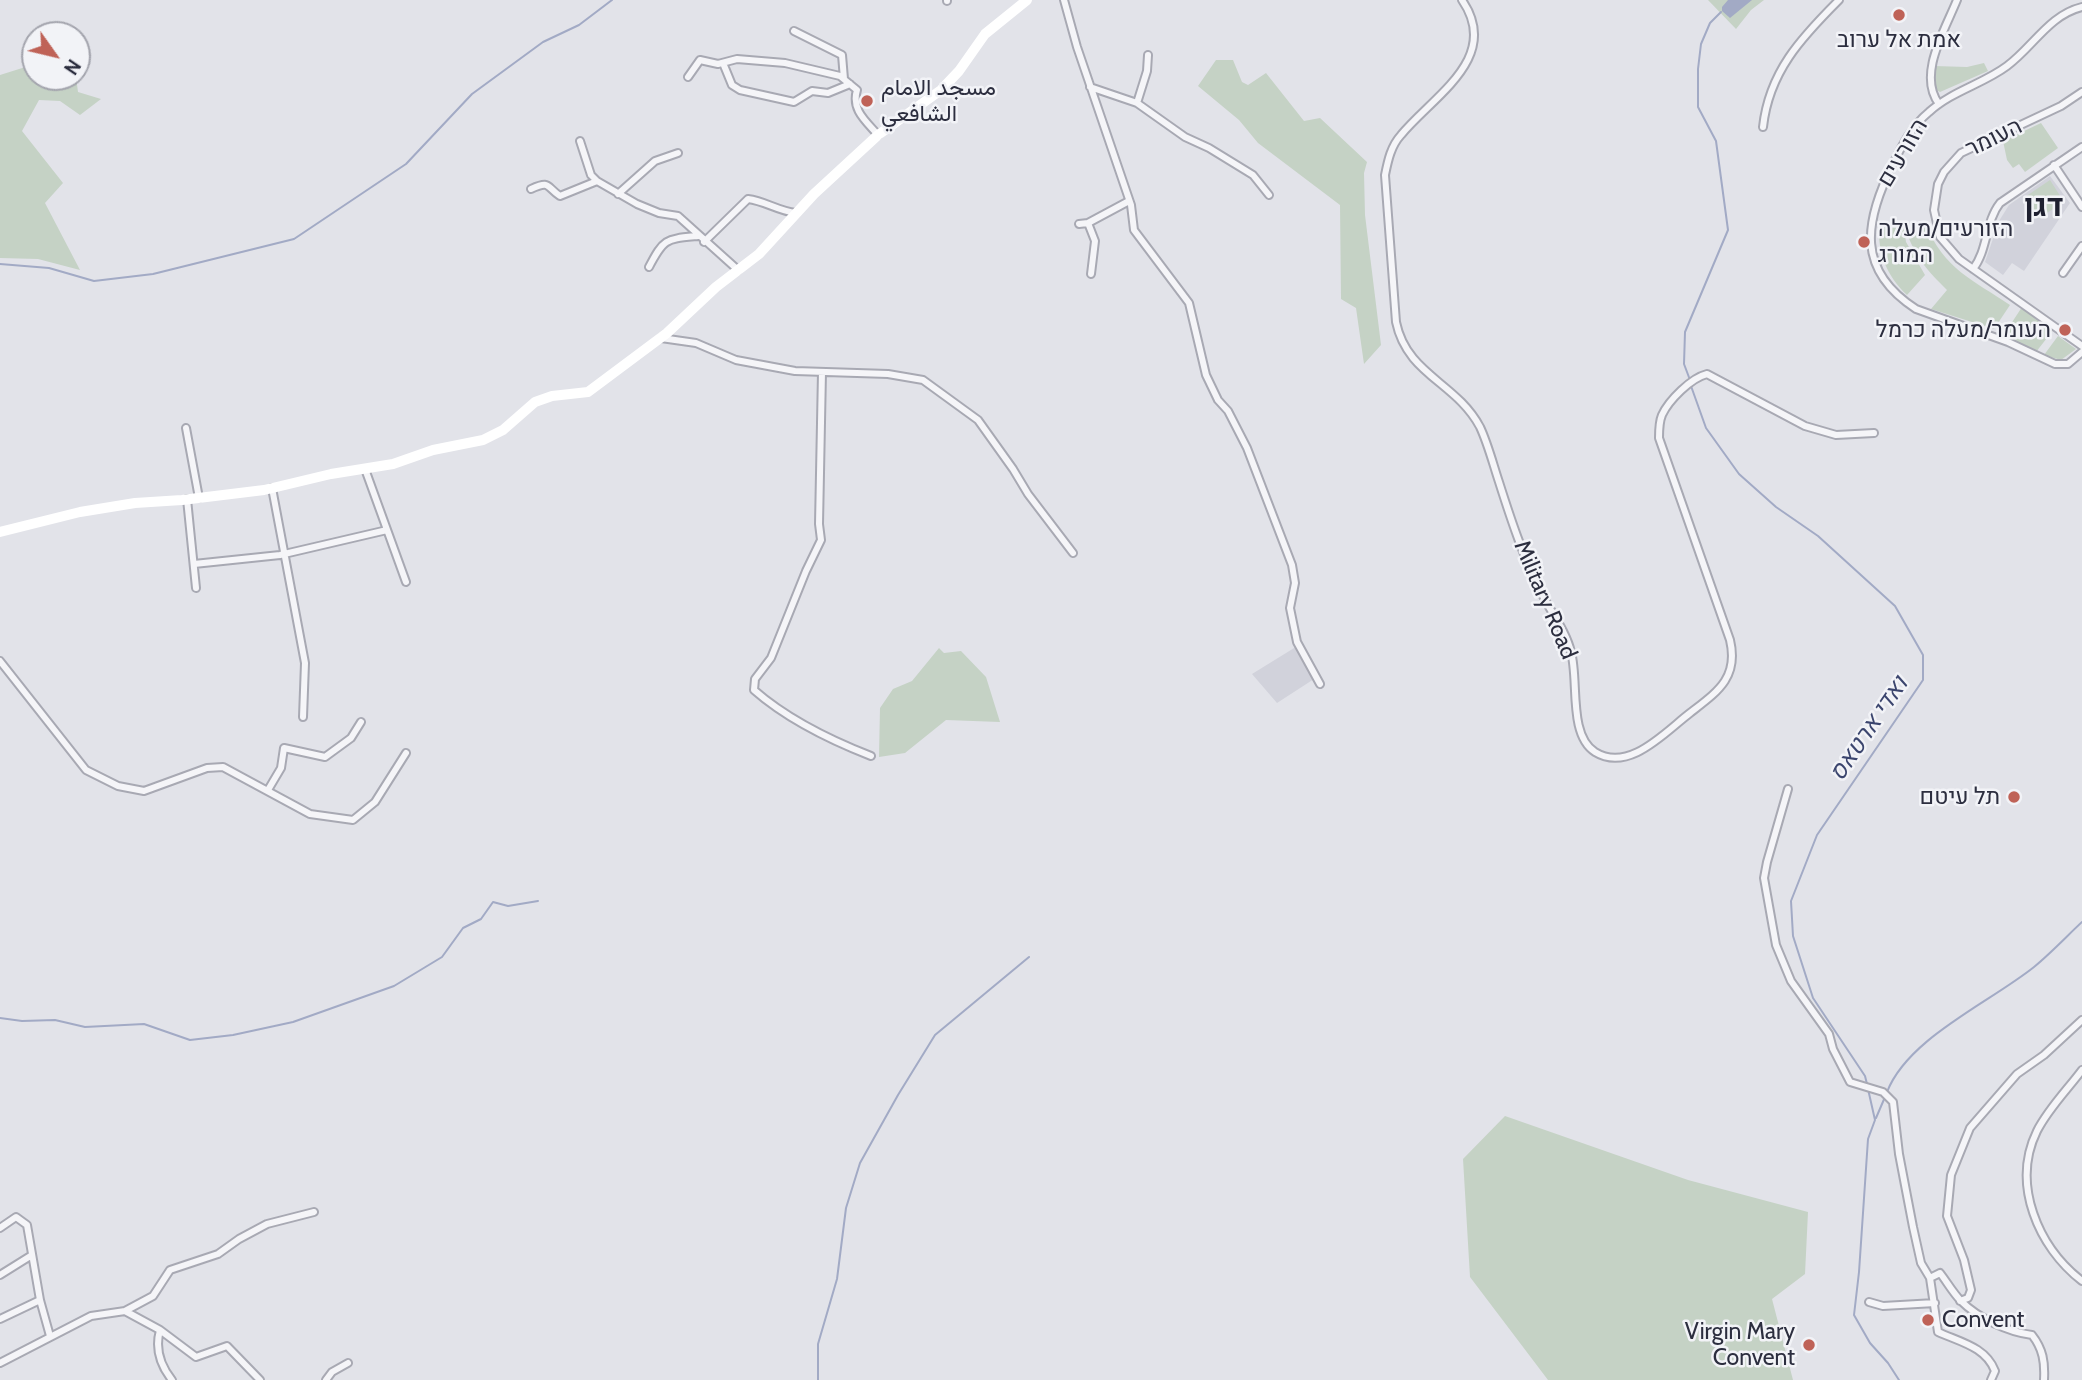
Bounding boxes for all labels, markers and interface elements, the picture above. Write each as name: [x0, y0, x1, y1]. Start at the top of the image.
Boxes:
marker: אמת אל ערוב: [1891, 7, 1907, 23]
north arrow: [21, 21, 91, 91]
place label: אמת אל ערוב: [1837, 26, 1961, 54]
text: N: [59, 55, 85, 79]
place label: مسجد الامام الشافعي: [881, 74, 996, 128]
marker: مسجد الامام الشافعي: [859, 93, 875, 109]
street label: העומר: [1961, 113, 2027, 163]
street label: הזורעים: [1872, 114, 1934, 192]
district label: דגן: [2024, 189, 2064, 225]
place label: הזורעים/מעלה המורג: [1878, 215, 2013, 269]
marker: הזורעים/מעלה המורג: [1856, 234, 1872, 250]
place label: העומר/מעלה כרמל: [1876, 316, 2051, 344]
marker: העומר/מעלה כרמל: [2057, 322, 2073, 338]
street label: Military Road: [1508, 536, 1582, 664]
water label: ואדי ארטאס: [1824, 671, 1914, 787]
place label: תל עיטם: [1920, 783, 2000, 811]
marker: תל עיטם: [2006, 789, 2022, 805]
place label: Convent: [1942, 1306, 2024, 1334]
marker: Convent: [1920, 1312, 1936, 1328]
place label: Virgin Mary Convent: [1685, 1318, 1795, 1372]
marker: Virgin Mary Convent: [1801, 1337, 1817, 1353]

